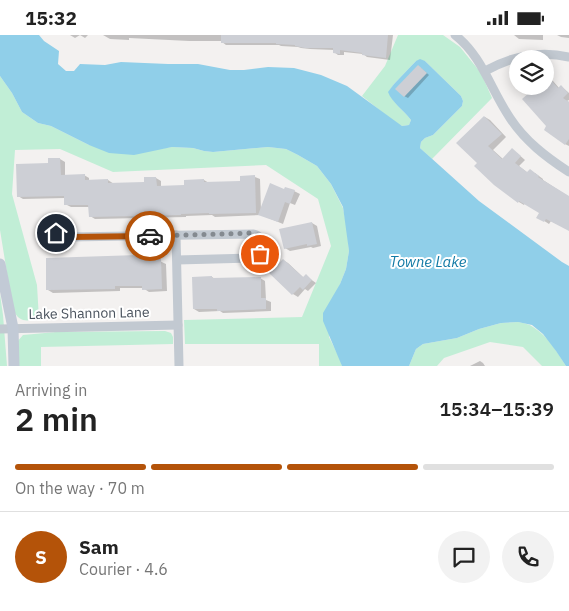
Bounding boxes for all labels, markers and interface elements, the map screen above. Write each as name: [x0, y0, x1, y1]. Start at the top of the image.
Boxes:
text: 15:32: [25, 6, 77, 30]
map controls: [509, 50, 554, 95]
button: layers: [509, 50, 554, 95]
courier: [125, 211, 175, 261]
pin: [35, 212, 77, 254]
icon: home: [42, 219, 70, 247]
icon: car: [136, 222, 164, 250]
pin: [239, 233, 281, 275]
icon: bag: [246, 240, 274, 268]
water label: Towne Lake: [390, 252, 467, 271]
street label: Lake Shannon Lane: [28, 303, 150, 323]
text: Arriving in: [15, 380, 87, 400]
text: 15:34–15:39: [440, 397, 554, 421]
text: 2 min: [15, 398, 98, 440]
text: On the way · 70 m: [15, 478, 145, 498]
button: chat: [438, 531, 490, 583]
button: phone: [502, 531, 554, 583]
text: Sam: [79, 535, 119, 559]
text: S: [35, 545, 47, 569]
text: Courier · 4.6: [79, 559, 168, 579]

